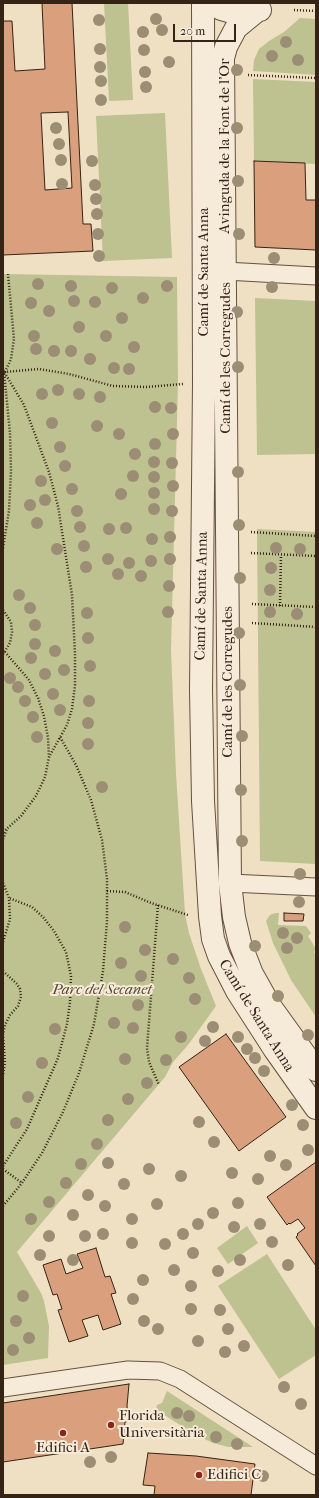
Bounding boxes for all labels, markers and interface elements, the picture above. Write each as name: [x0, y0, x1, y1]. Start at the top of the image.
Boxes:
scale bar: [175, 16, 238, 42]
text: 20 m: [180, 24, 205, 38]
street label: Avinguda de la Font de l'Or: [216, 58, 234, 234]
street label: Camí de Santa Anna: [195, 208, 213, 336]
street label: Camí de les Corregudes: [217, 282, 235, 434]
street label: Camí de Santa Anna: [192, 531, 212, 661]
street label: Camí de les Corregudes: [219, 606, 237, 758]
street label: Camí de Santa Anna: [214, 957, 298, 1075]
park label: Parc del Secanet: [52, 981, 152, 999]
place label: Florida Universitària: [119, 1407, 204, 1442]
marker: Florida Universitària: [106, 1420, 116, 1430]
marker: Edifici A: [58, 1428, 68, 1438]
place label: Edifici A: [36, 1439, 90, 1457]
place label: Edifici C: [207, 1466, 261, 1484]
marker: Edifici C: [194, 1470, 204, 1480]

